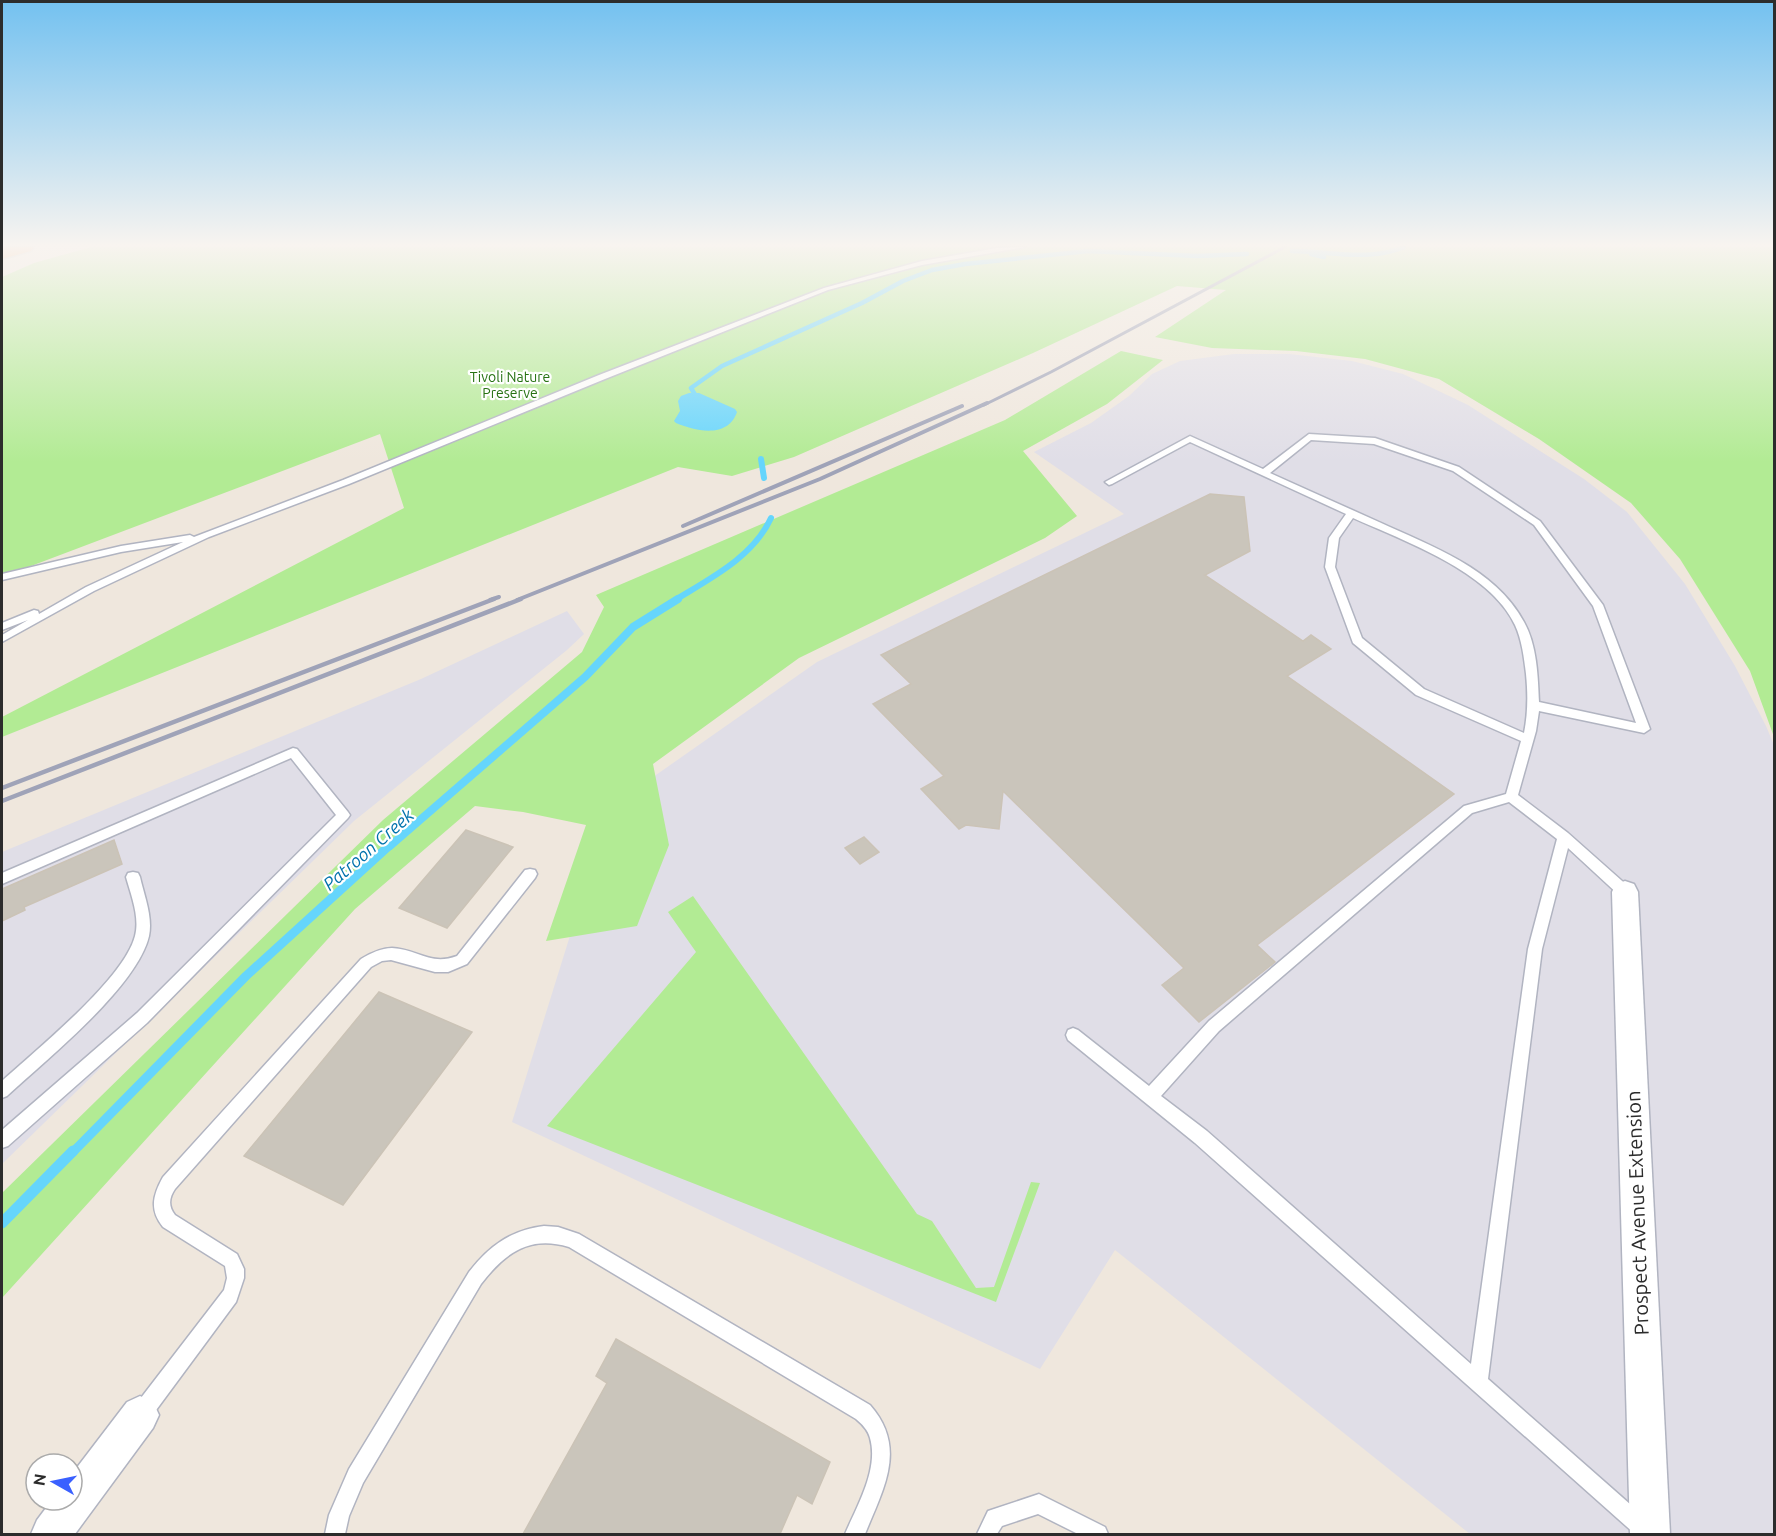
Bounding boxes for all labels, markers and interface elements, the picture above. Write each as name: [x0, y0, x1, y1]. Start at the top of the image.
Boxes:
park label: Tivoli Nature Preserve: [470, 369, 550, 401]
water label: Patroon Creek: [319, 804, 418, 894]
street label: Prospect Avenue Extension: [1621, 1090, 1653, 1336]
north arrow: [24, 1452, 84, 1512]
text: N: [29, 1472, 49, 1487]

